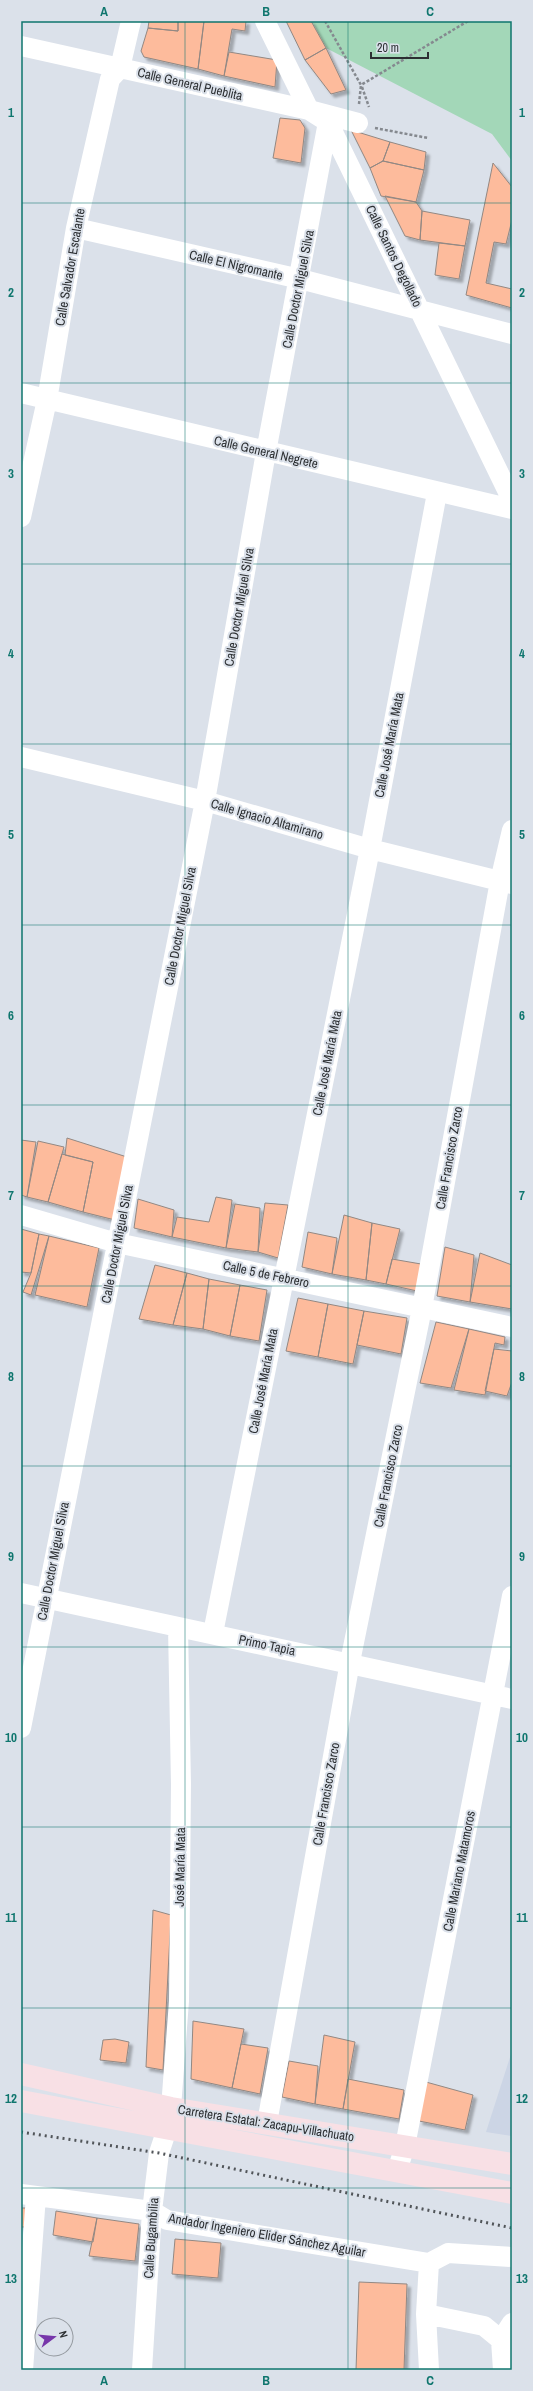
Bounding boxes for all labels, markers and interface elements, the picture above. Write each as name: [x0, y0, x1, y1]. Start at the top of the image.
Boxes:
text: A: [100, 3, 108, 20]
text: B: [262, 3, 270, 20]
text: C: [426, 3, 434, 20]
scale bar: [371, 34, 428, 60]
text: 20 m: [377, 40, 399, 56]
street label: Calle General Pueblita: [136, 64, 244, 104]
text: 1: [8, 104, 14, 121]
text: 1: [519, 104, 525, 121]
street label: Calle Santos Degollado: [362, 202, 426, 310]
street label: Calle Salvador Escalante: [51, 207, 89, 327]
street label: Calle Doctor Miguel Silva: [278, 228, 318, 350]
street label: Calle El Nigromante: [188, 246, 284, 284]
text: 2: [8, 284, 14, 301]
text: 2: [519, 284, 525, 301]
street label: Calle General Negrete: [212, 432, 320, 472]
text: 3: [8, 465, 14, 482]
text: 3: [519, 465, 525, 482]
street label: Calle Doctor Miguel Silva: [220, 546, 258, 668]
text: 4: [8, 645, 14, 662]
text: 4: [519, 645, 525, 662]
street label: Calle José María Mata: [370, 691, 408, 799]
street label: Calle Ignacio Altamirano: [209, 795, 325, 843]
text: 5: [8, 826, 14, 843]
text: 5: [519, 826, 525, 843]
street label: Calle Doctor Miguel Silva: [160, 865, 200, 987]
text: 6: [8, 1007, 14, 1024]
text: 6: [519, 1007, 525, 1024]
street label: Calle José María Mata: [308, 1009, 346, 1117]
street label: Calle Francisco Zarco: [432, 1105, 466, 1211]
street label: Calle Doctor Miguel Silva: [97, 1183, 137, 1305]
text: 7: [8, 1187, 14, 1204]
text: 7: [519, 1187, 525, 1204]
street label: Calle 5 de Febrero: [221, 1257, 311, 1291]
street label: Calle José María Mata: [244, 1327, 282, 1435]
text: 8: [8, 1368, 14, 1385]
text: 8: [519, 1368, 525, 1385]
street label: Calle Francisco Zarco: [370, 1423, 406, 1529]
street label: Calle Doctor Miguel Silva: [33, 1500, 73, 1622]
text: 9: [8, 1548, 14, 1565]
text: 9: [519, 1548, 525, 1565]
street label: Primo Tapia: [237, 1631, 297, 1659]
text: 10: [5, 1729, 17, 1746]
text: 10: [516, 1729, 528, 1746]
street label: Calle Francisco Zarco: [309, 1741, 343, 1847]
street label: Calle Mariano Matamoros: [439, 1809, 479, 1933]
street label: José María Mata: [171, 1827, 189, 1907]
text: 11: [5, 1909, 17, 1926]
text: 11: [516, 1909, 528, 1926]
text: 12: [5, 2090, 17, 2107]
text: 12: [516, 2090, 528, 2107]
street label: Carretera Estatal: Zacapu-Villachuato: [177, 2101, 355, 2145]
street label: Calle Bugambilia: [140, 2197, 162, 2279]
street label: Andador Ingeniero Elider Sánchez Aguilar: [166, 2209, 367, 2261]
text: 13: [5, 2270, 17, 2287]
text: 13: [516, 2270, 528, 2287]
north arrow: [34, 2317, 74, 2357]
text: N: [56, 2329, 71, 2339]
text: A: [100, 2372, 108, 2389]
text: B: [262, 2372, 270, 2389]
text: C: [426, 2372, 434, 2389]

